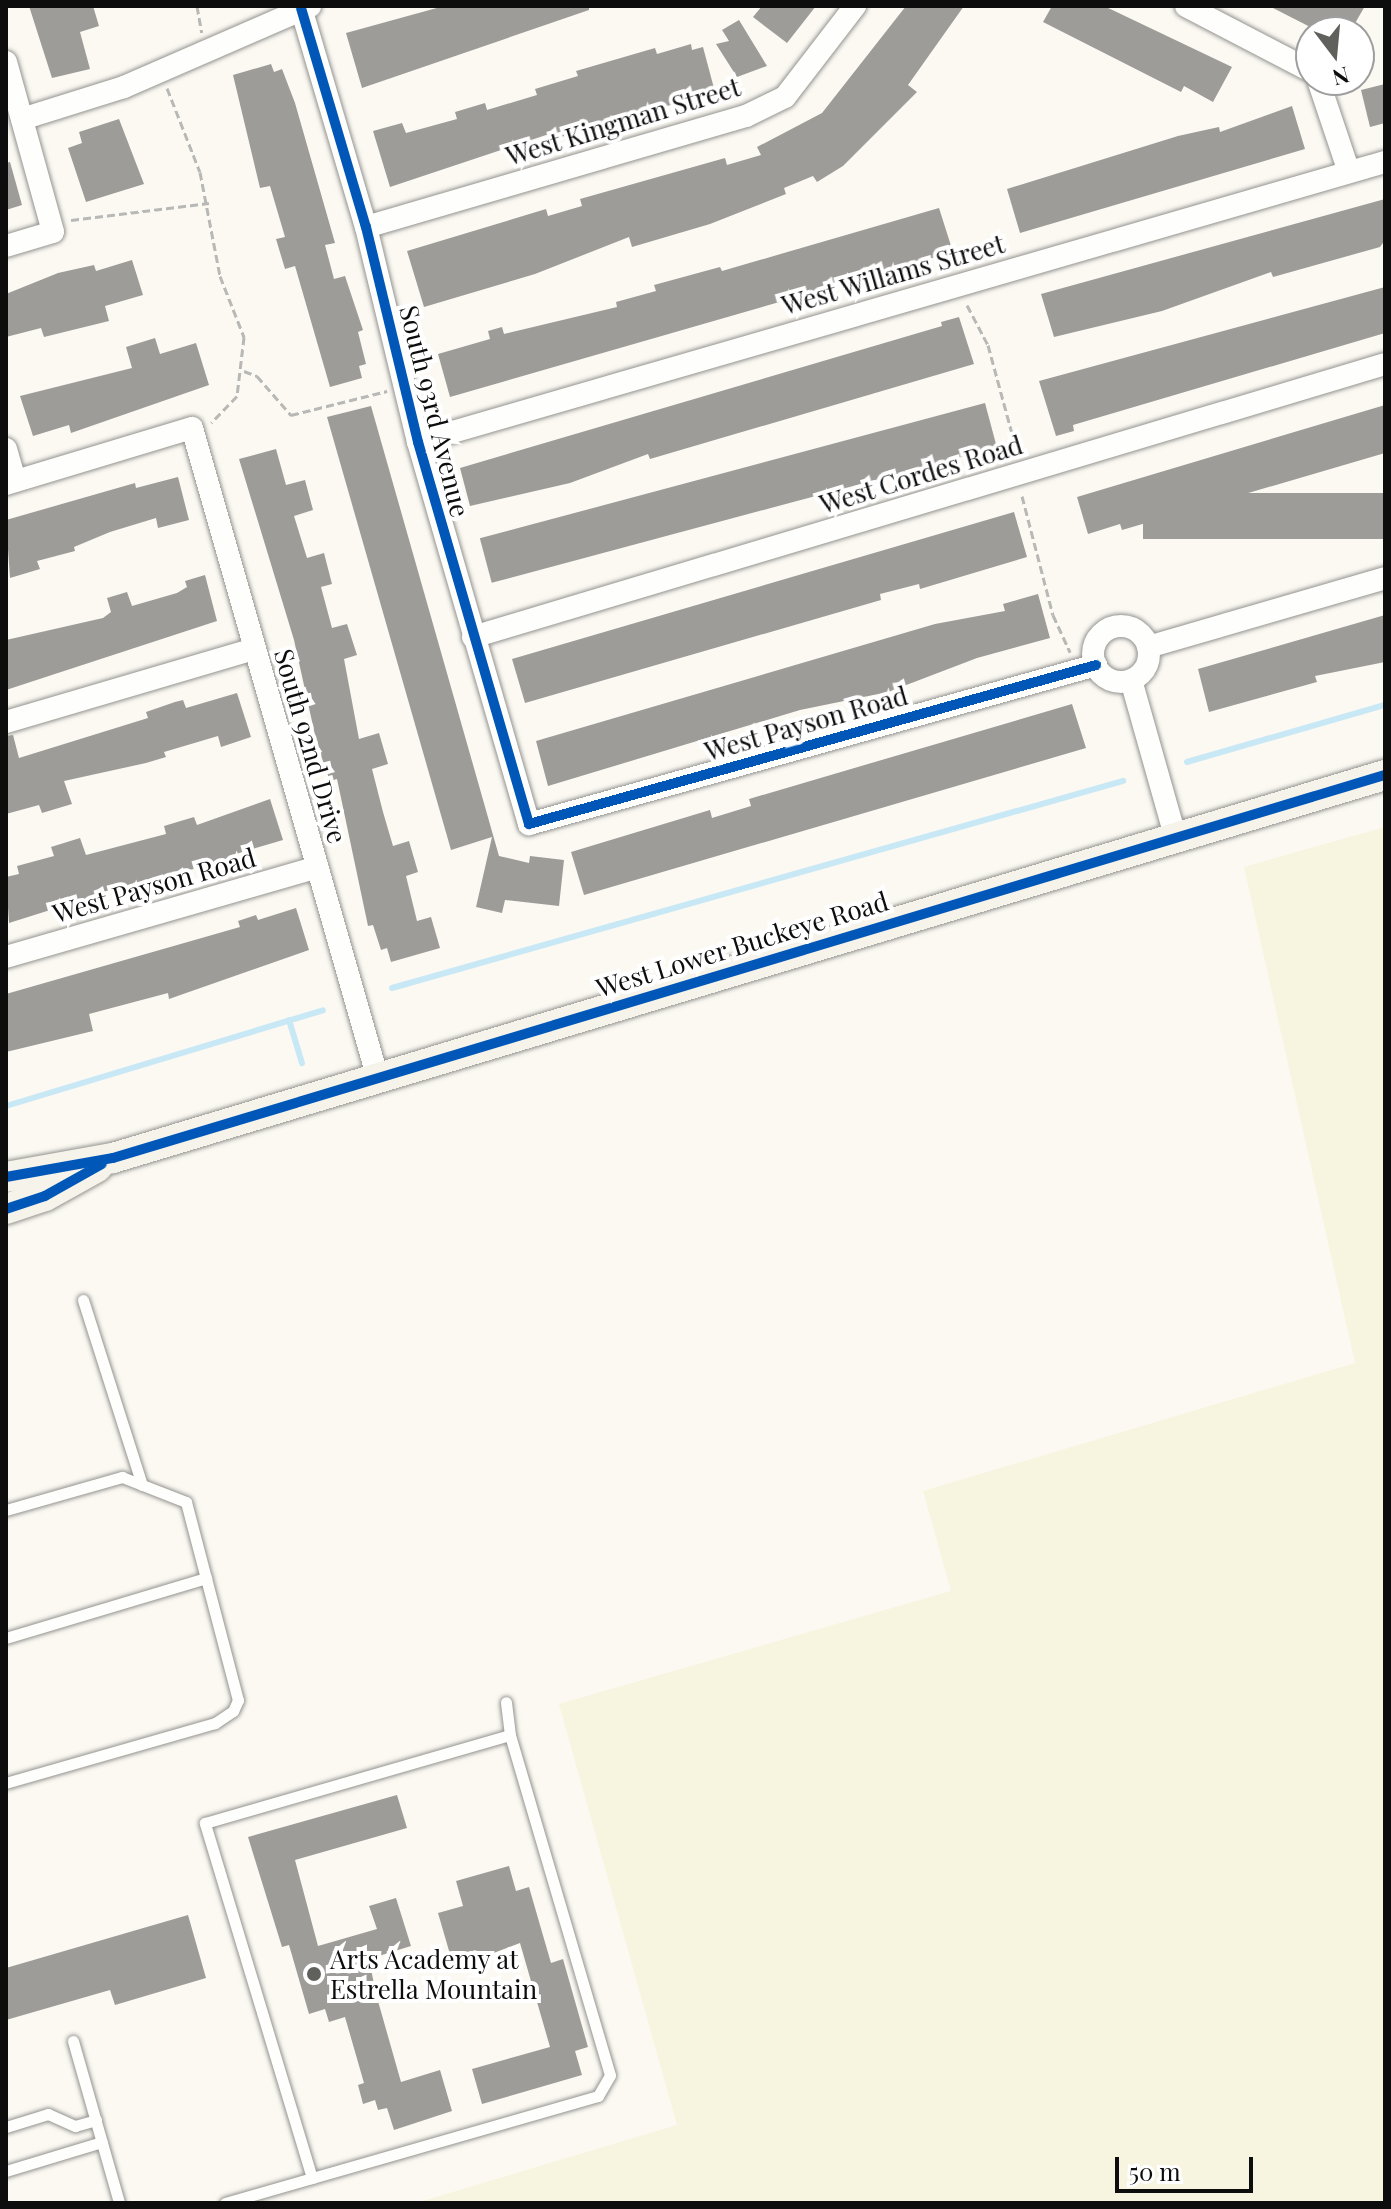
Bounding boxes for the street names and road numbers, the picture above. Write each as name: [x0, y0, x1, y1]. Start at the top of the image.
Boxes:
street label: West Kingman Street: [502, 70, 744, 172]
street label: West Willams Street: [777, 227, 1009, 321]
street label: South 93rd Avenue: [394, 302, 476, 520]
street label: West Cordes Road: [816, 428, 1026, 520]
street label: South 92nd Drive: [268, 645, 354, 847]
street label: West Payson Road: [701, 679, 911, 767]
street label: West Payson Road: [49, 841, 259, 929]
street label: West Lower Buckeye Road: [592, 885, 892, 1003]

